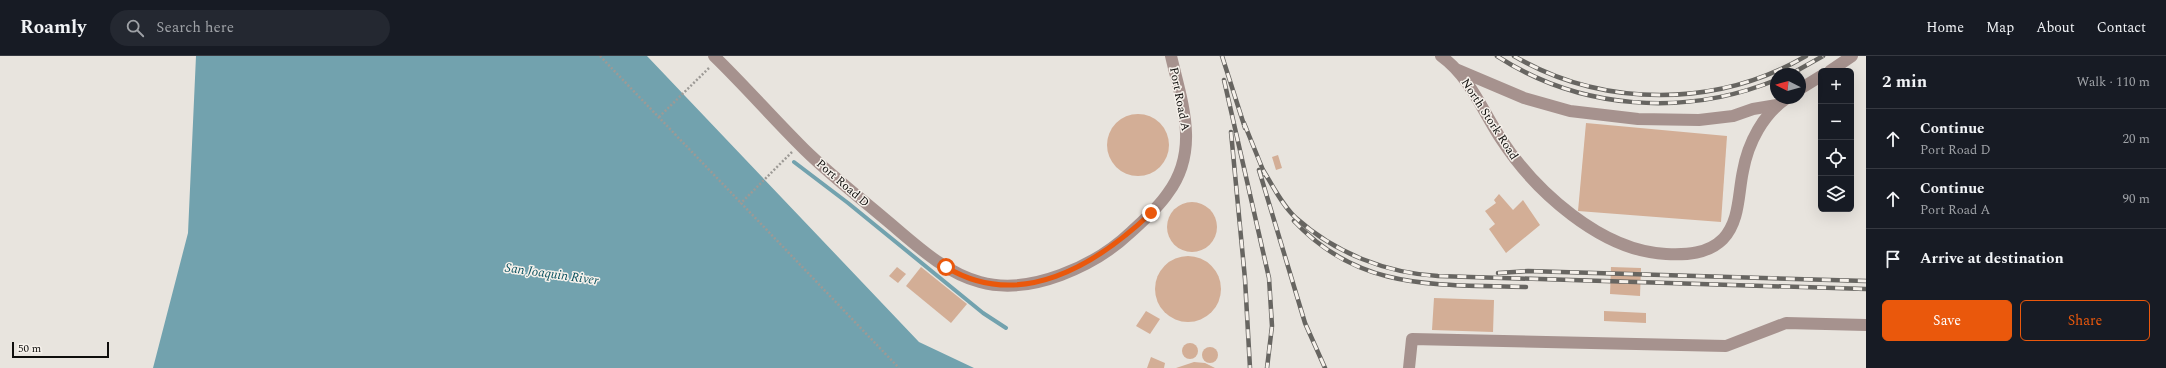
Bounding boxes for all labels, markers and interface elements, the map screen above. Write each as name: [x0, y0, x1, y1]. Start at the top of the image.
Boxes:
search box: [110, 10, 390, 46]
text: Roamly: [20, 13, 86, 42]
text: Search here: [156, 16, 234, 39]
icon: search: [124, 17, 146, 39]
text: Home: [1926, 17, 1964, 38]
text: Map: [1986, 17, 2014, 38]
text: About: [2036, 17, 2075, 38]
text: Contact: [2097, 17, 2146, 38]
street label: Port Road A: [1164, 65, 1195, 133]
north arrow: [1770, 68, 1806, 104]
map controls: [1818, 68, 1854, 212]
button: +: [1818, 68, 1854, 104]
text: 2 min: [1882, 69, 1927, 95]
text: Walk · 110 m: [2076, 72, 2150, 92]
street label: North Stork Road: [1456, 75, 1523, 164]
button: −: [1818, 104, 1854, 140]
text: Continue: [1920, 117, 1985, 140]
icon: ahead: [1882, 128, 1904, 150]
text: 20 m: [2123, 129, 2150, 149]
button: locate: [1818, 140, 1854, 176]
text: Port Road D: [1920, 140, 1991, 160]
street label: Port Road D: [812, 155, 874, 212]
button: layers: [1818, 176, 1854, 212]
text: Continue: [1920, 177, 1985, 200]
icon: ahead: [1882, 188, 1904, 210]
text: 90 m: [2123, 189, 2150, 209]
text: Port Road A: [1920, 200, 1990, 220]
route end: [1142, 204, 1160, 222]
text: Arrive at destination: [1920, 247, 2064, 270]
icon: arrive: [1882, 248, 1904, 270]
water label: San Joaquin River: [504, 258, 600, 291]
route start: [937, 258, 955, 276]
button: Save: [1882, 300, 2012, 341]
button: Share: [2020, 300, 2150, 341]
scale bar: [12, 340, 109, 359]
text: 50 m: [18, 340, 41, 357]

